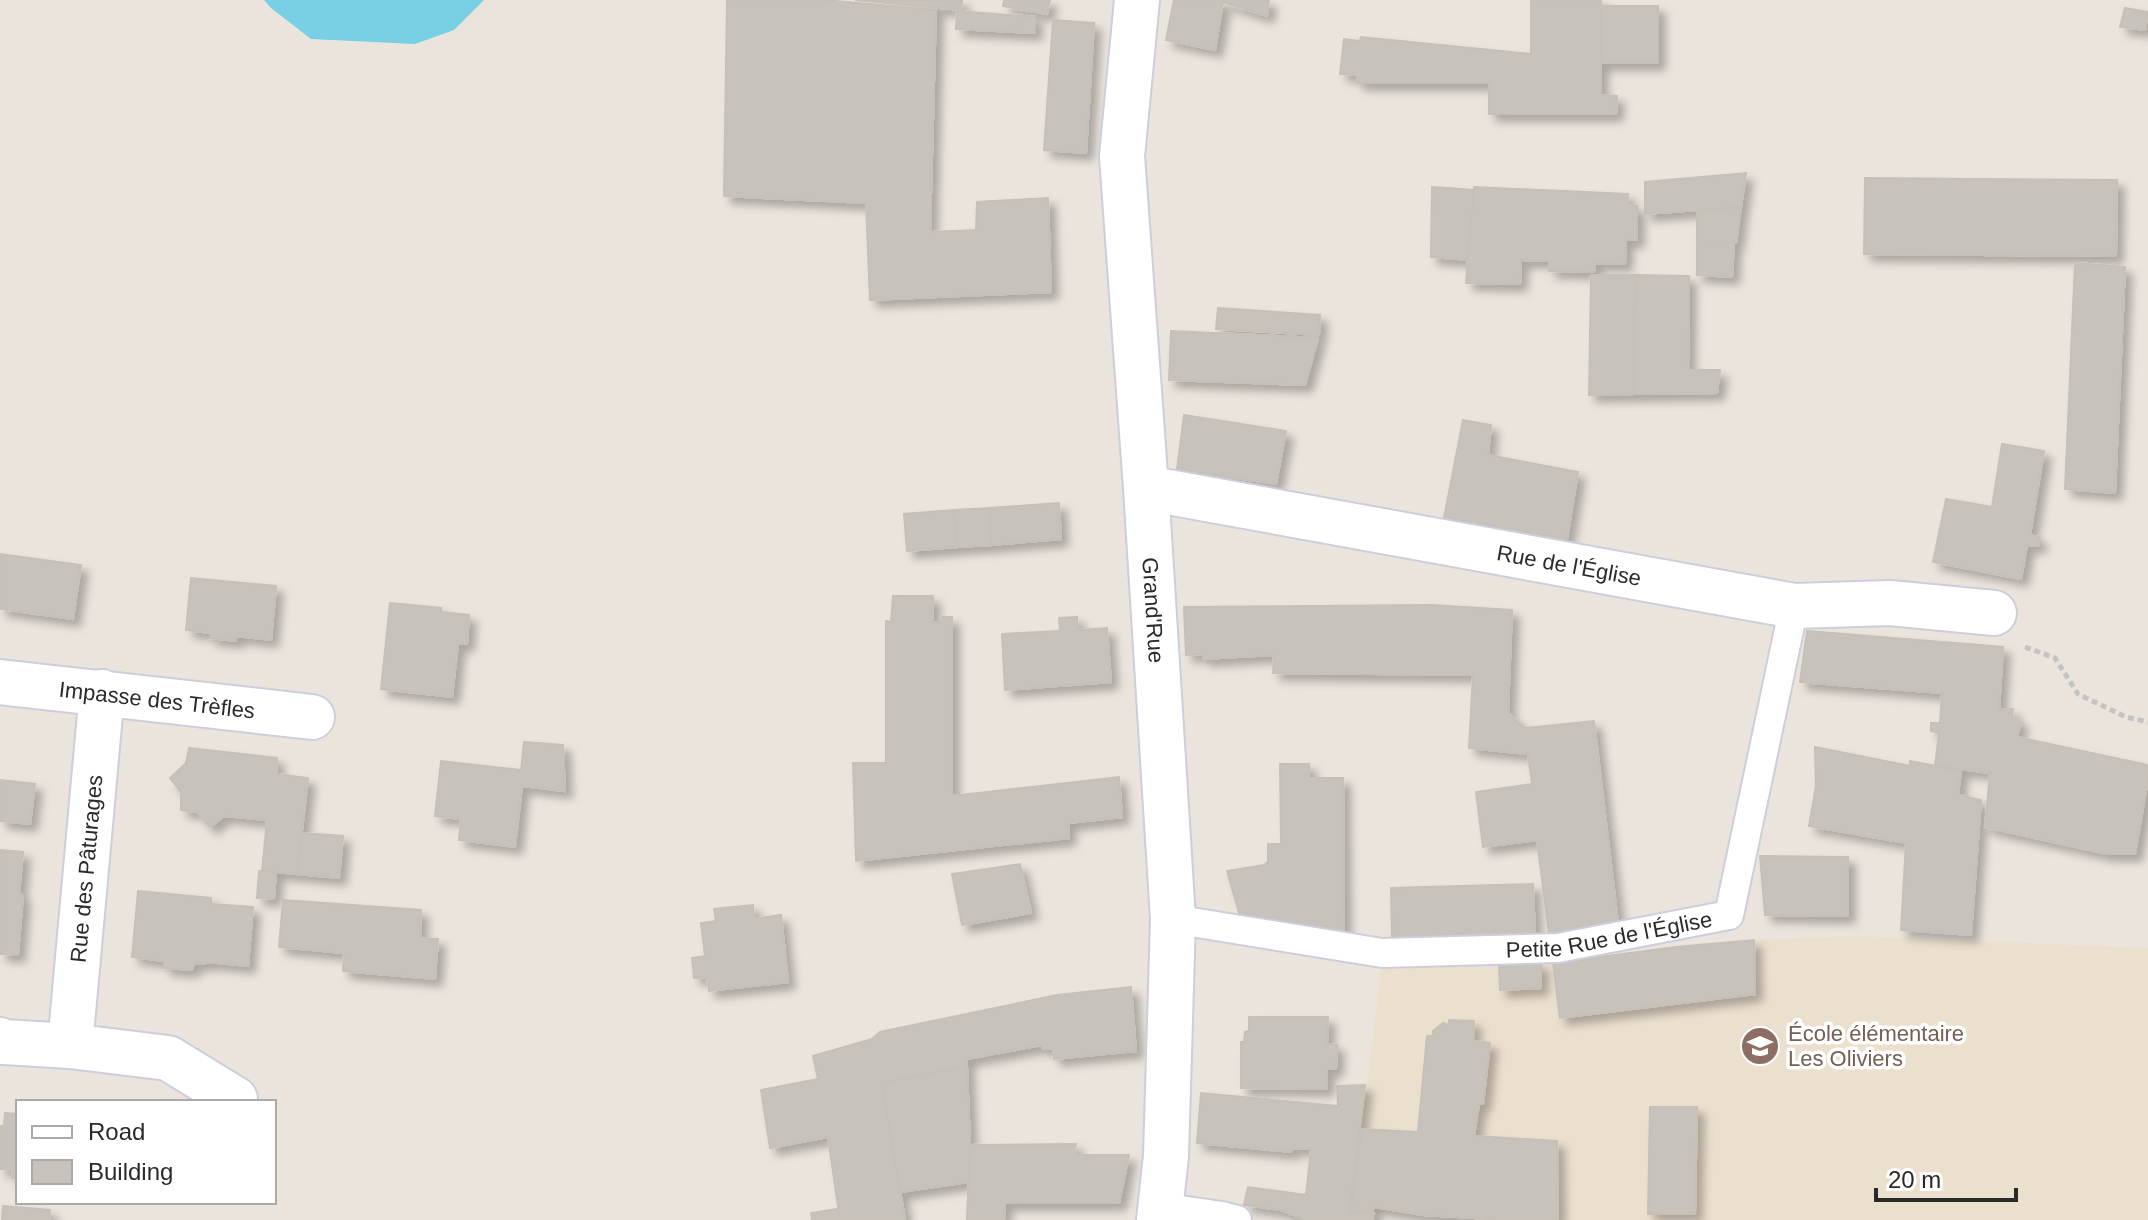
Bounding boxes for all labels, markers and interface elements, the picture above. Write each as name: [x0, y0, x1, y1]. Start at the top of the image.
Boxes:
street label: Rue de l'Église: [1495, 540, 1643, 591]
street label: Grand'Rue: [1137, 557, 1169, 664]
street label: Impasse des Trèfles: [58, 677, 256, 724]
street label: Rue des Pâturages: [66, 774, 107, 964]
street label: Petite Rue de l'Église: [1506, 907, 1714, 962]
place label: École élémentaire Les Oliviers: [1788, 1021, 1964, 1071]
school or university icon: École élémentaire Les Oliviers: [1739, 1025, 1781, 1067]
legend: [16, 1100, 276, 1204]
text: Road: [88, 1118, 145, 1145]
scale bar: [1876, 1152, 2016, 1202]
text: Building: [88, 1158, 173, 1185]
text: 20 m: [1888, 1166, 1941, 1193]

